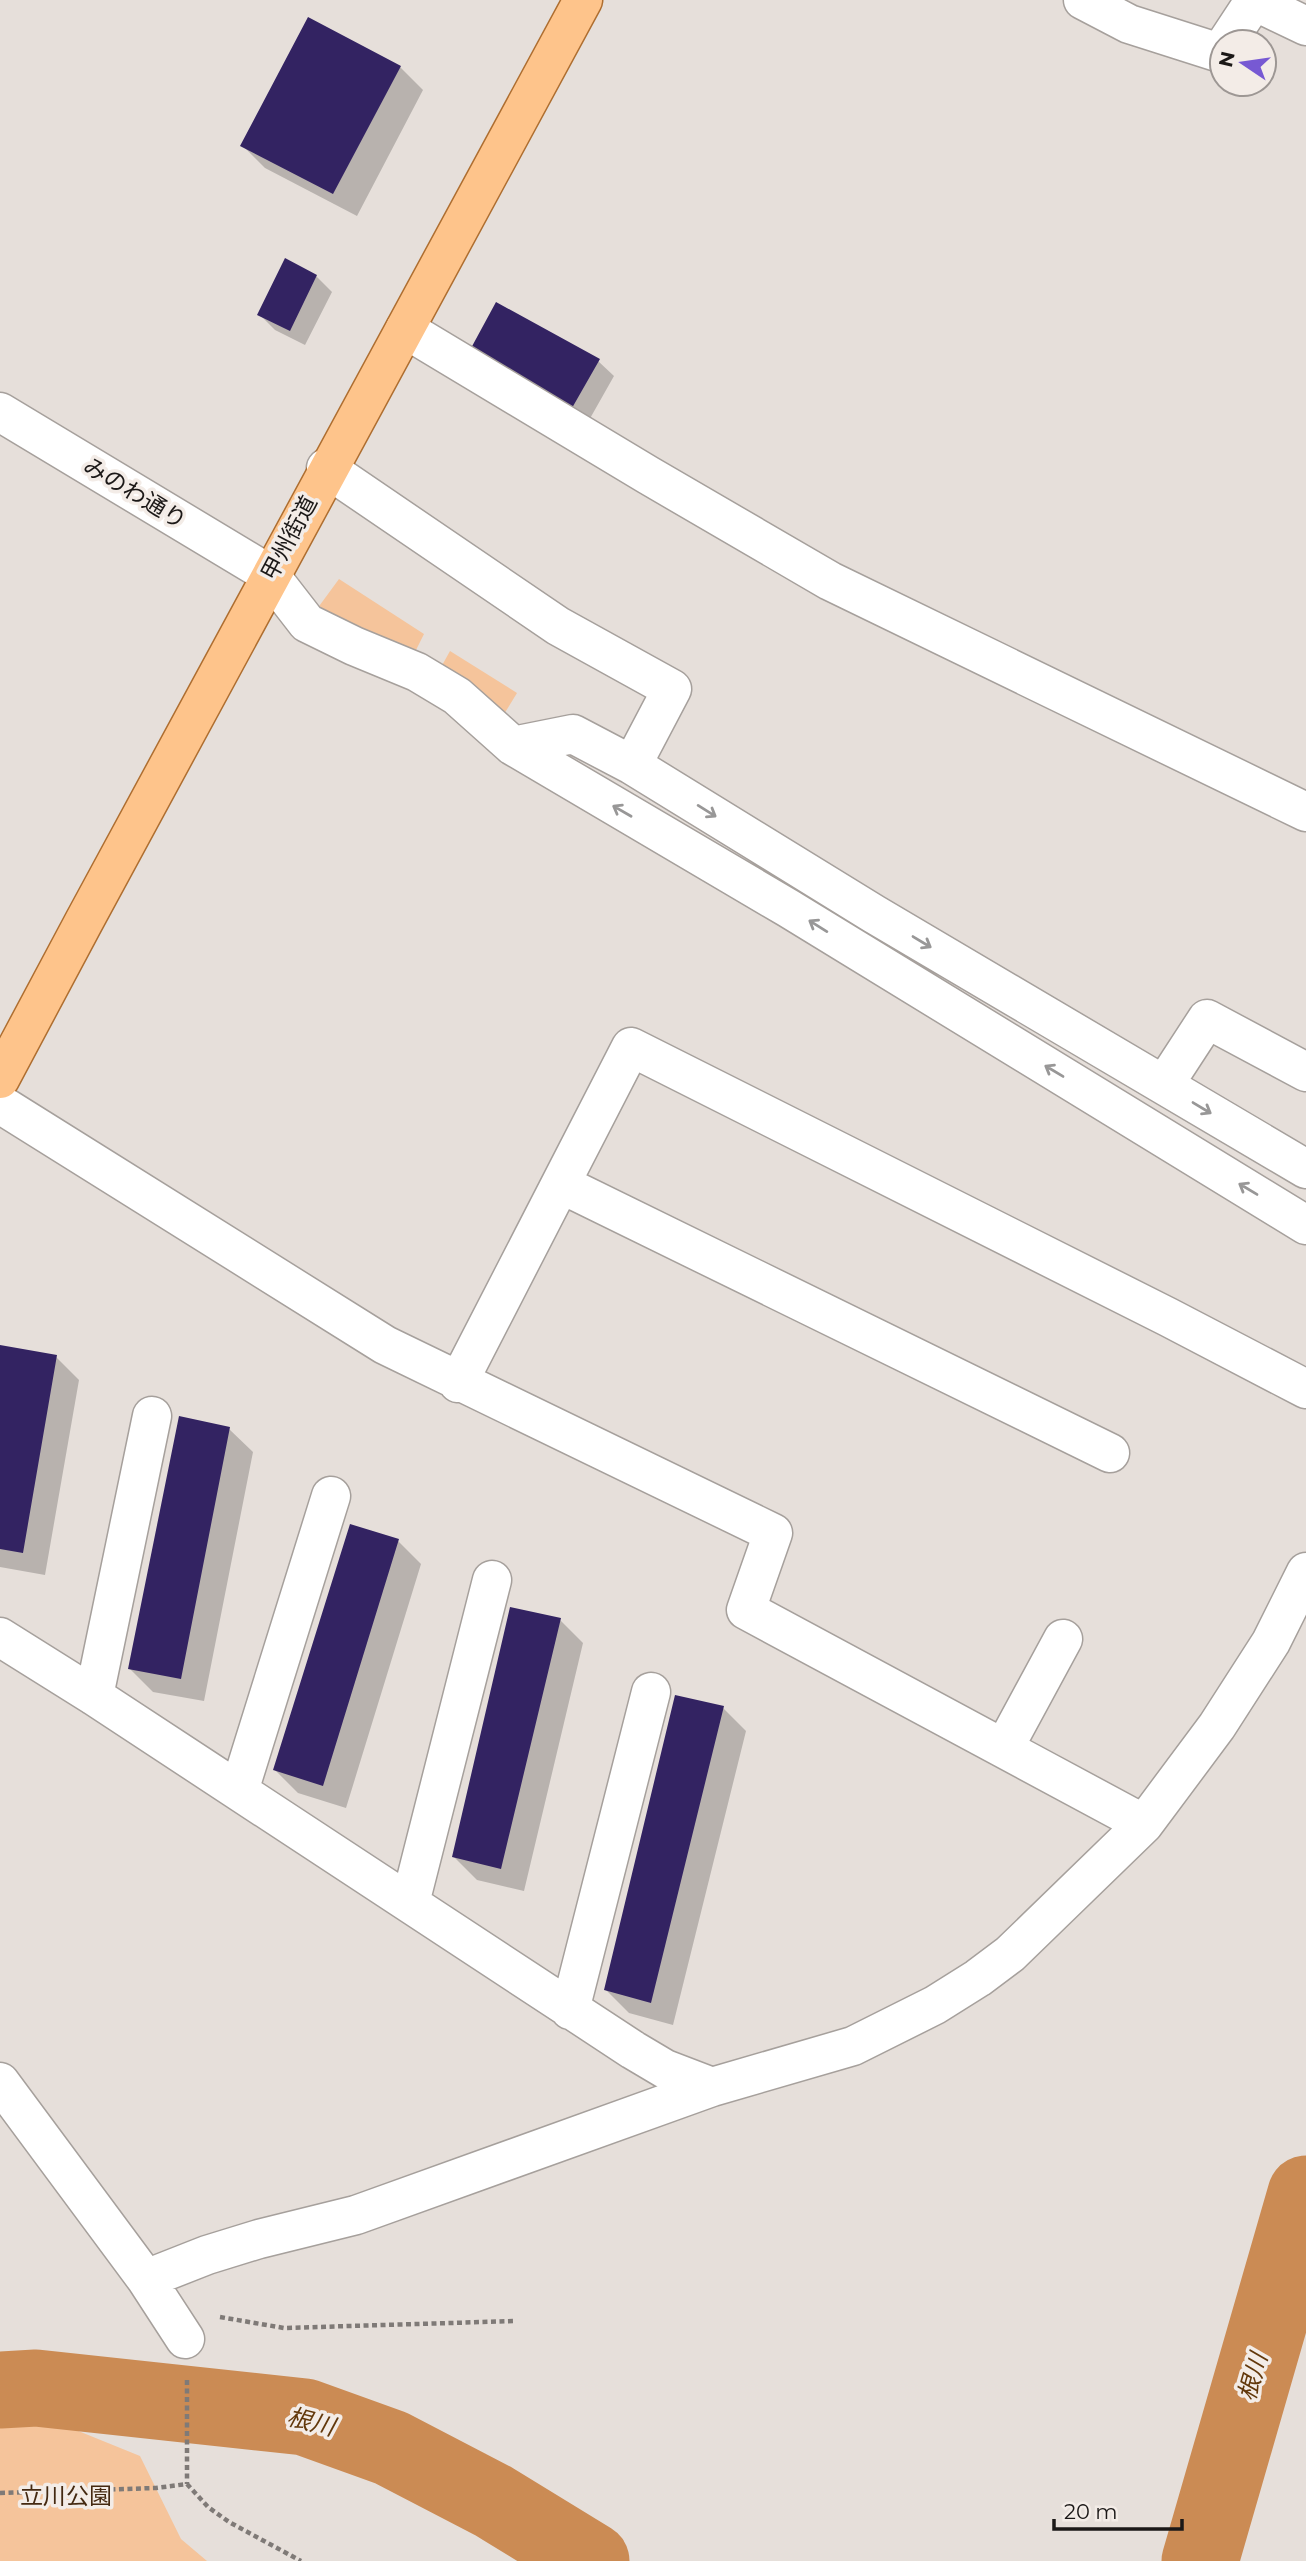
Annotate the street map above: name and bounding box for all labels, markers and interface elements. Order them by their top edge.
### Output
north arrow [1208,28,1278,98]
text: N [1214,49,1240,69]
street label: みのわ通り [79,451,191,535]
street label: 甲州街道 [255,491,323,585]
one-way arrow [697,803,716,818]
one-way arrow [612,804,632,818]
one-way arrow [808,919,828,933]
one-way arrow [911,935,931,949]
one-way arrow [1044,1063,1064,1077]
one-way arrow [1192,1101,1212,1115]
one-way arrow [1238,1182,1258,1196]
water label: 根川 [1232,2347,1274,2404]
water label: 根川 [284,2402,341,2442]
park label: 立川公園 [20,2482,112,2510]
scale bar [1054,2488,1182,2532]
text: 20 m [1064,2499,1118,2524]

